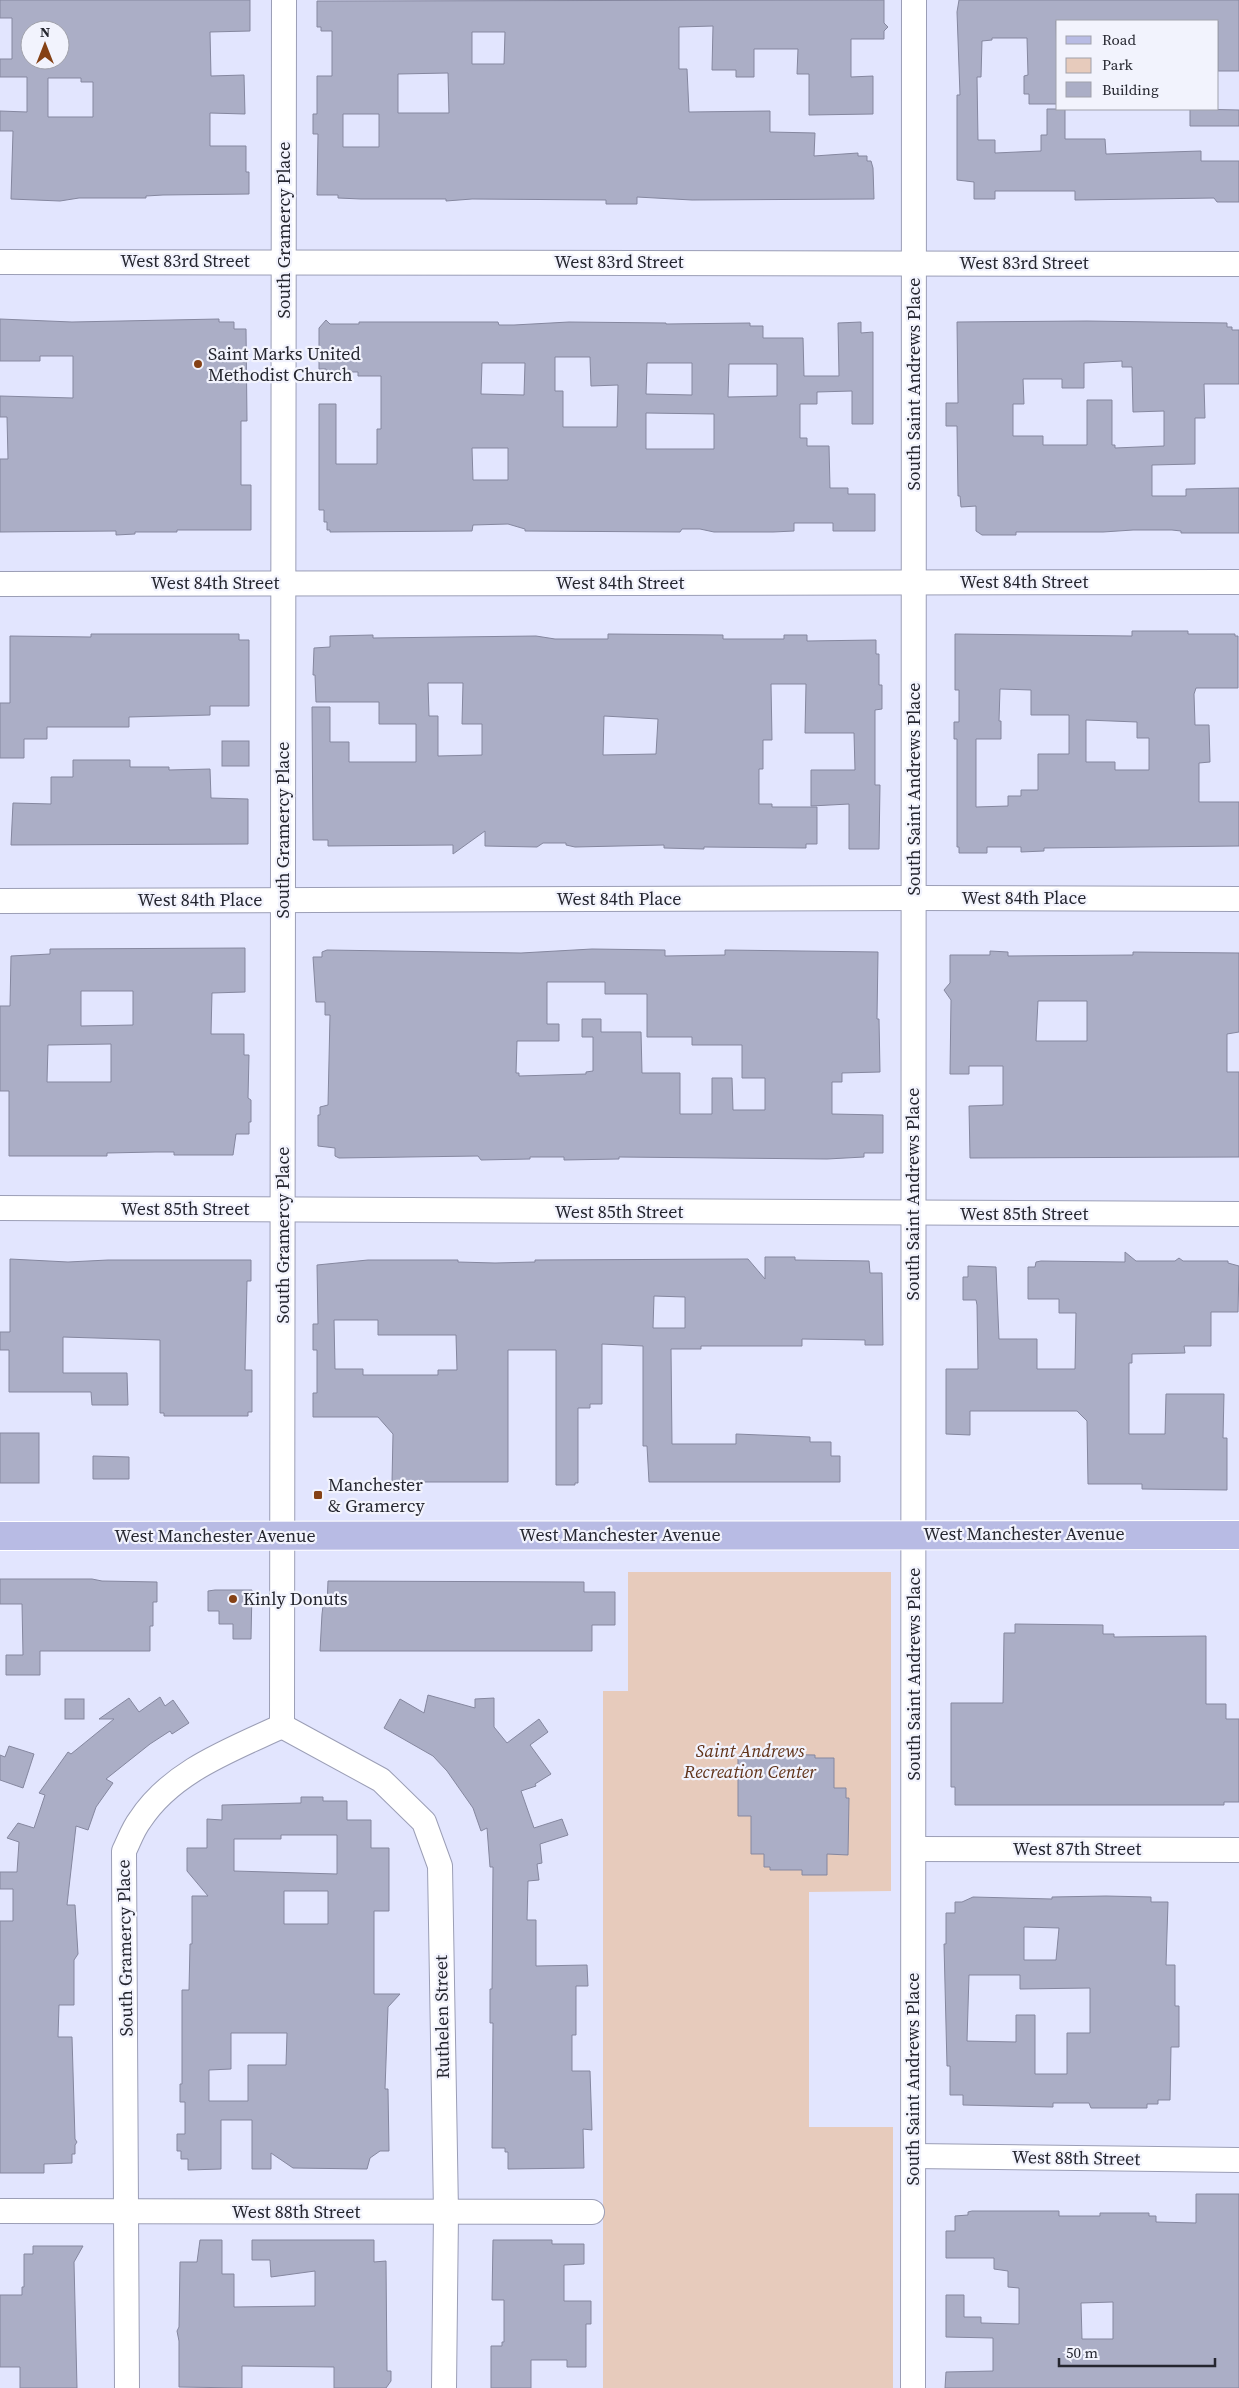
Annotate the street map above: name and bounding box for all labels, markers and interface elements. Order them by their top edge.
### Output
north arrow [20,20,70,70]
legend [1056,20,1219,110]
text: N [40,22,50,42]
text: Road [1102,29,1136,50]
text: Park [1102,54,1134,75]
text: Building [1102,79,1159,100]
street label: South Gramercy Place [271,142,296,318]
street label: West 83rd Street [120,248,250,273]
street label: West 83rd Street [554,249,684,274]
street label: West 83rd Street [959,250,1089,275]
street label: South Saint Andrews Place [901,278,926,490]
place label: Saint Marks United Methodist Church [208,341,361,387]
marker: Saint Marks United Methodist Church [192,358,204,370]
street label: West 84th Street [960,569,1088,594]
street label: West 84th Street [151,570,279,595]
street label: West 84th Street [556,570,684,595]
street label: South Saint Andrews Place [901,683,926,895]
street label: South Gramercy Place [270,742,295,918]
street label: West 84th Place [962,885,1086,910]
street label: West 84th Place [557,886,681,911]
street label: West 84th Place [138,887,262,912]
street label: South Saint Andrews Place [900,1088,925,1300]
street label: South Gramercy Place [270,1147,295,1323]
street label: West 85th Street [121,1196,249,1221]
street label: West 85th Street [555,1199,683,1224]
street label: West 85th Street [960,1201,1088,1226]
place label: Manchester & Gramercy [328,1472,426,1518]
marker: Manchester & Gramercy [312,1489,324,1501]
street label: West Manchester Avenue [923,1521,1125,1546]
street label: West Manchester Avenue [519,1522,721,1547]
street label: West Manchester Avenue [114,1523,316,1548]
street label: South Saint Andrews Place [901,1568,926,1780]
place label: Kinly Donuts [243,1586,348,1611]
marker: Kinly Donuts [227,1593,239,1605]
park label: Saint Andrews Recreation Center [683,1738,817,1784]
street label: West 87th Street [1013,1836,1141,1861]
street label: South Gramercy Place [110,1859,139,2037]
street label: Ruthelen Street [428,1955,455,2079]
street label: South Saint Andrews Place [900,1973,925,2185]
street label: West 88th Street [1012,2144,1141,2171]
street label: West 88th Street [232,2199,360,2224]
scale bar [1059,2336,1215,2368]
text: 50 m [1066,2342,1098,2363]

